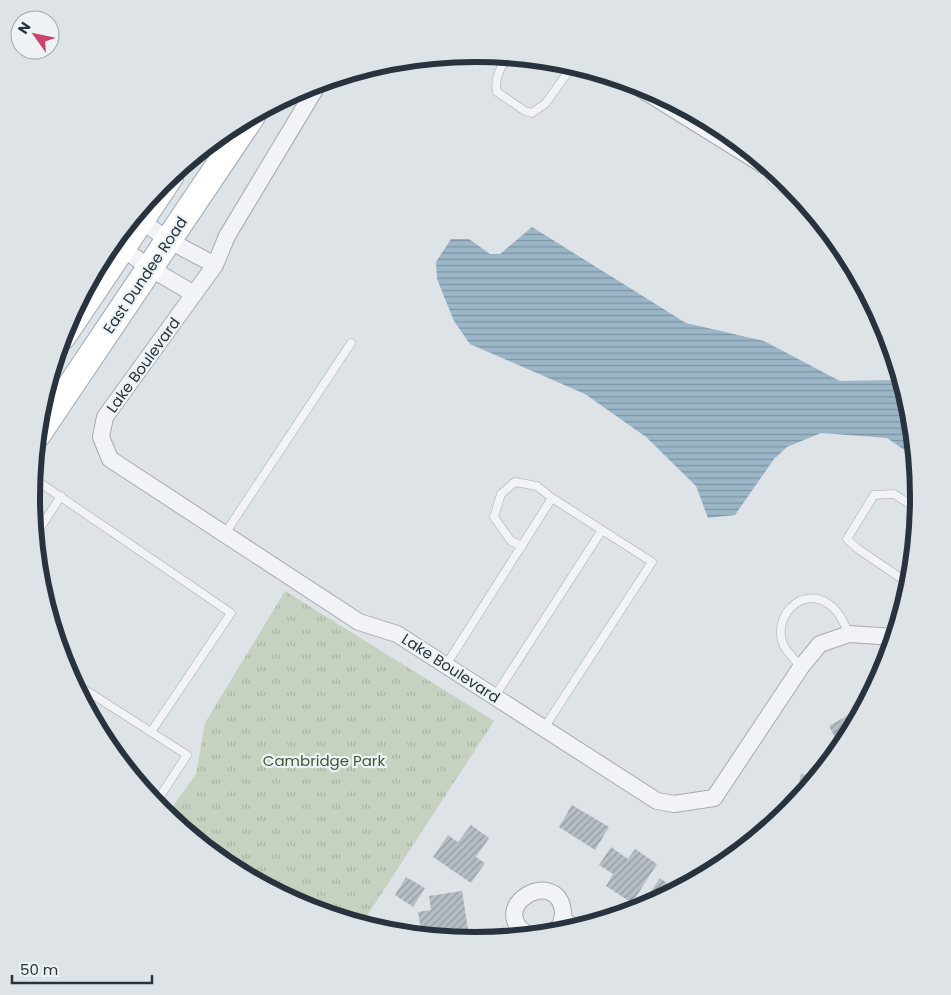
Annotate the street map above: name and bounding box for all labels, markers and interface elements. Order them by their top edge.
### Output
north arrow [10,10,60,60]
text: N [13,18,35,38]
street label: East Dundee Road [98,212,192,338]
street label: Lake Boulevard [101,313,185,417]
street label: Lake Boulevard [398,628,504,708]
park label: Cambridge Park [263,750,385,771]
scale bar [12,952,152,984]
text: 50 m [20,959,58,980]

